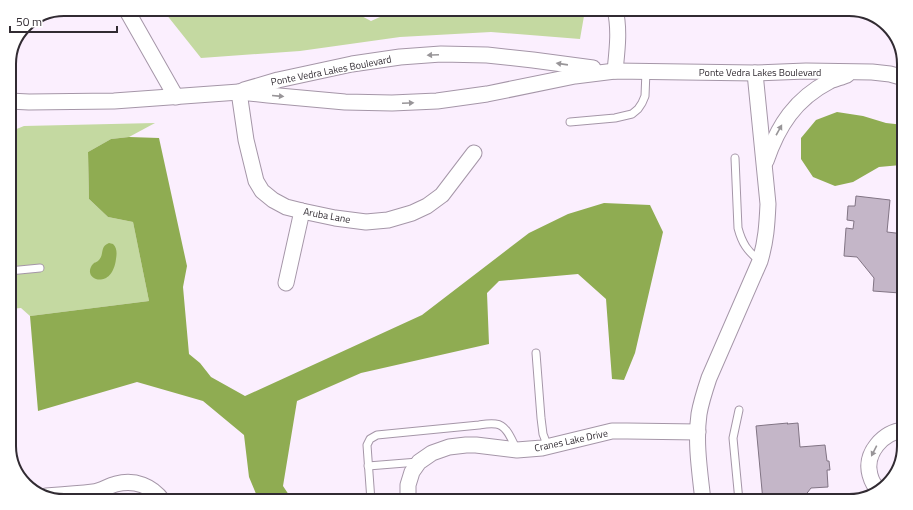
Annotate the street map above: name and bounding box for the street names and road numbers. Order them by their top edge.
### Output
street label: Ponte Vedra Lakes Boulevard [270,51,393,90]
street label: Ponte Vedra Lakes Boulevard [699,65,821,80]
street label: Aruba Lane [302,204,352,227]
street label: Cranes Lake Drive [533,425,609,456]

